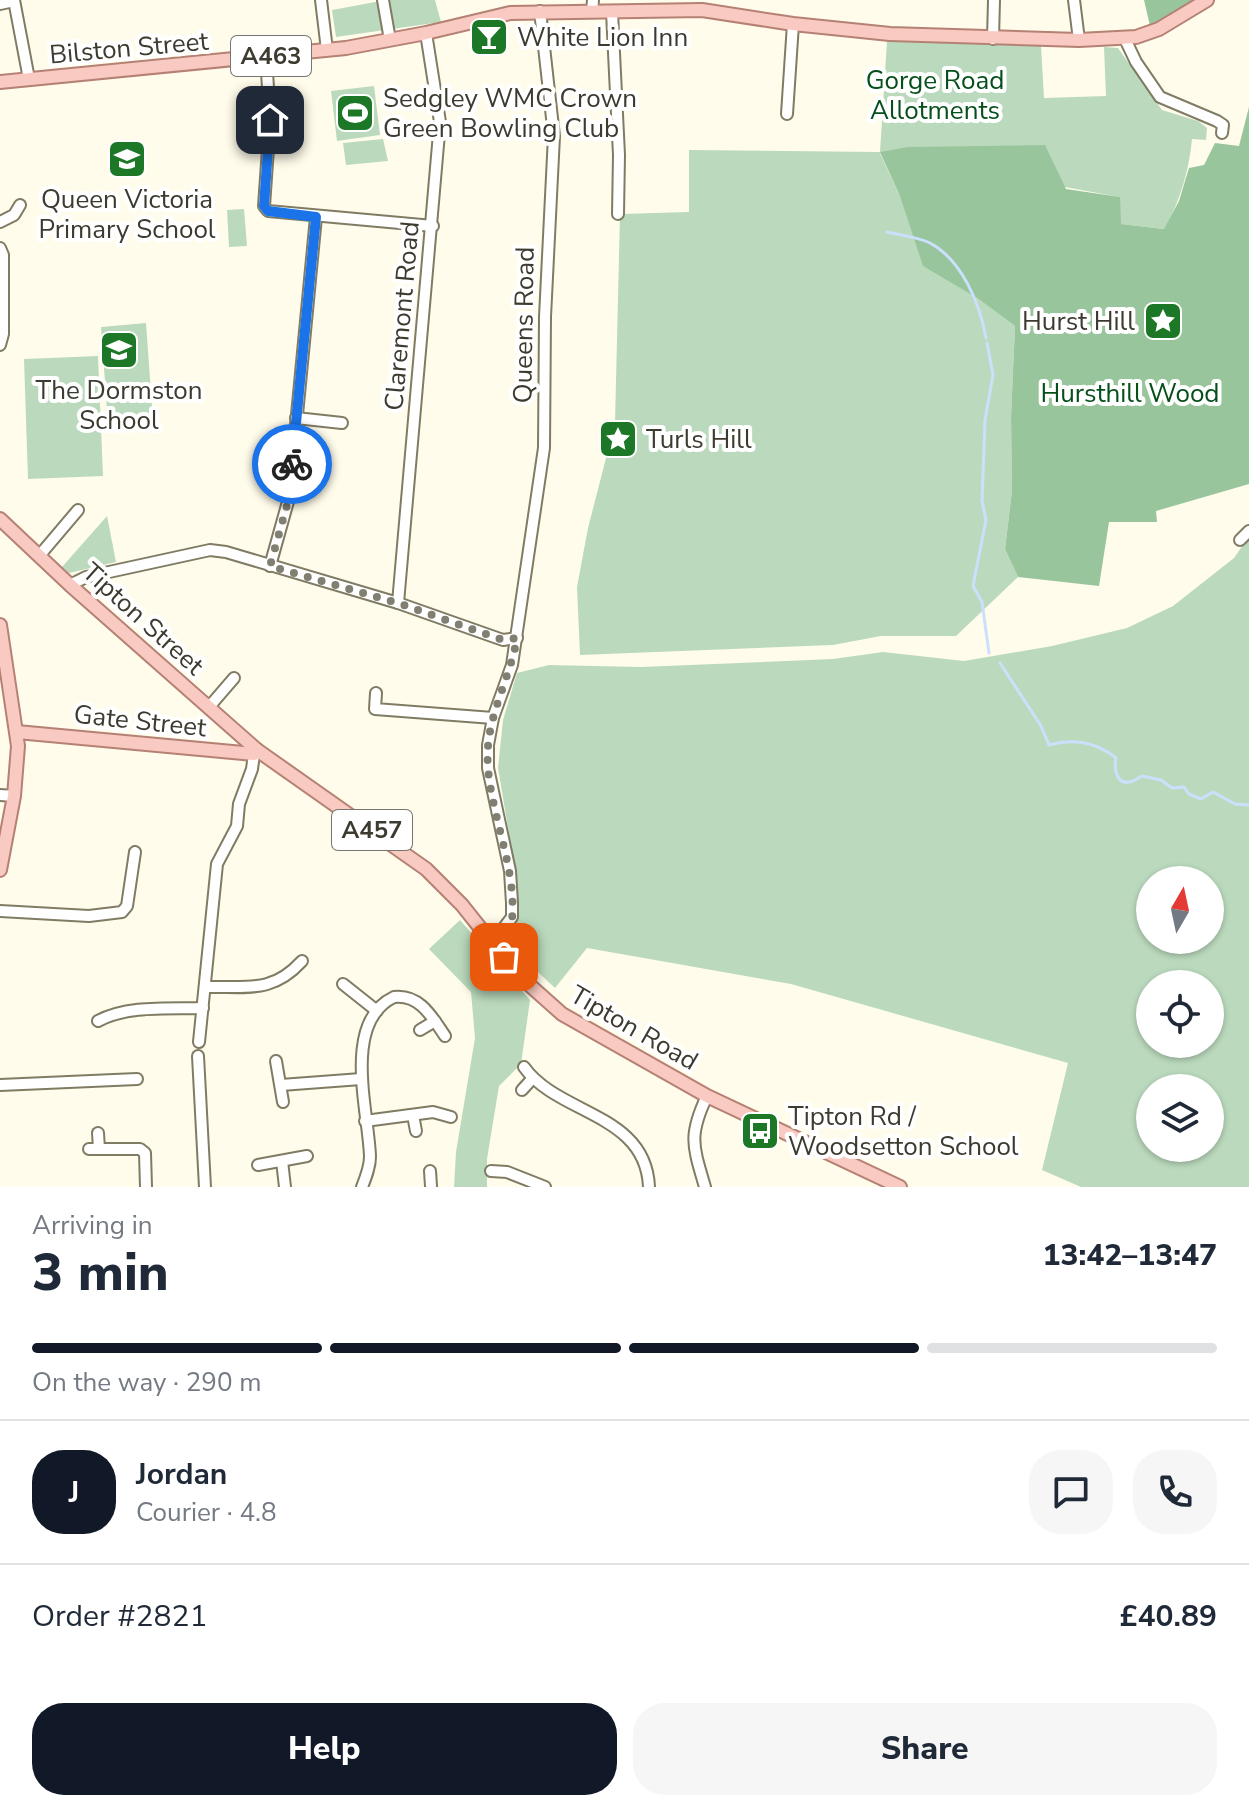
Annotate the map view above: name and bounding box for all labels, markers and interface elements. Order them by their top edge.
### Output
bar icon: White Lion Inn [468,16,510,58]
place label: White Lion Inn [517,20,688,55]
street label: Bilston Street [48,24,211,72]
road number: A463 [231,36,311,76]
park label: Gorge Road Allotments [866,63,1004,128]
place label: Sedgley WMC Crown Green Bowling Club [383,81,637,146]
pin [236,86,304,154]
sports icon: Sedgley WMC Crown Green Bowling Club [334,92,376,134]
icon: home [248,98,292,142]
school or university icon: Queen Victoria Primary School [106,138,148,180]
place label: Queen Victoria Primary School [38,182,216,247]
street label: Claremont Road [376,220,428,412]
street label: Queens Road [505,246,543,404]
place icon: Hurst Hill [1142,300,1184,342]
place label: Hurst Hill [1022,304,1135,339]
school or university icon: The Dormston School [98,329,140,371]
place label: The Dormston School [36,373,202,438]
park label: Hursthill Wood [1040,376,1220,411]
place icon: Turls Hill [597,418,639,460]
place label: Turls Hill [646,422,752,457]
courier [252,424,332,504]
icon: bike [270,442,314,486]
street label: Tipton Street [75,555,212,684]
street label: Gate Street [72,697,209,745]
road number: A457 [332,810,412,850]
north arrow [1136,866,1224,954]
map controls [1136,866,1224,1162]
pin [470,923,538,991]
icon: bag [482,935,526,979]
button: locate [1136,970,1224,1058]
street label: Tipton Road [564,977,704,1079]
button: layers [1136,1074,1224,1162]
place label: Tipton Rd / Woodsetton School [788,1099,1019,1164]
bus stop icon: Tipton Rd / Woodsetton School [739,1110,781,1152]
text: Arriving in [32,1208,153,1243]
text: 13:42–13:47 [1042,1235,1217,1276]
text: 3 min [32,1237,169,1308]
text: On the way · 290 m [32,1365,261,1400]
button: chat [1029,1450,1113,1534]
button: phone [1133,1450,1217,1534]
text: Jordan [136,1454,227,1495]
text: J [69,1472,79,1513]
text: Courier · 4.8 [136,1495,277,1530]
text: Order #2821 [32,1596,207,1637]
text: £40.89 [1120,1596,1217,1637]
button: Help [32,1703,617,1795]
button: Share [633,1703,1217,1795]

